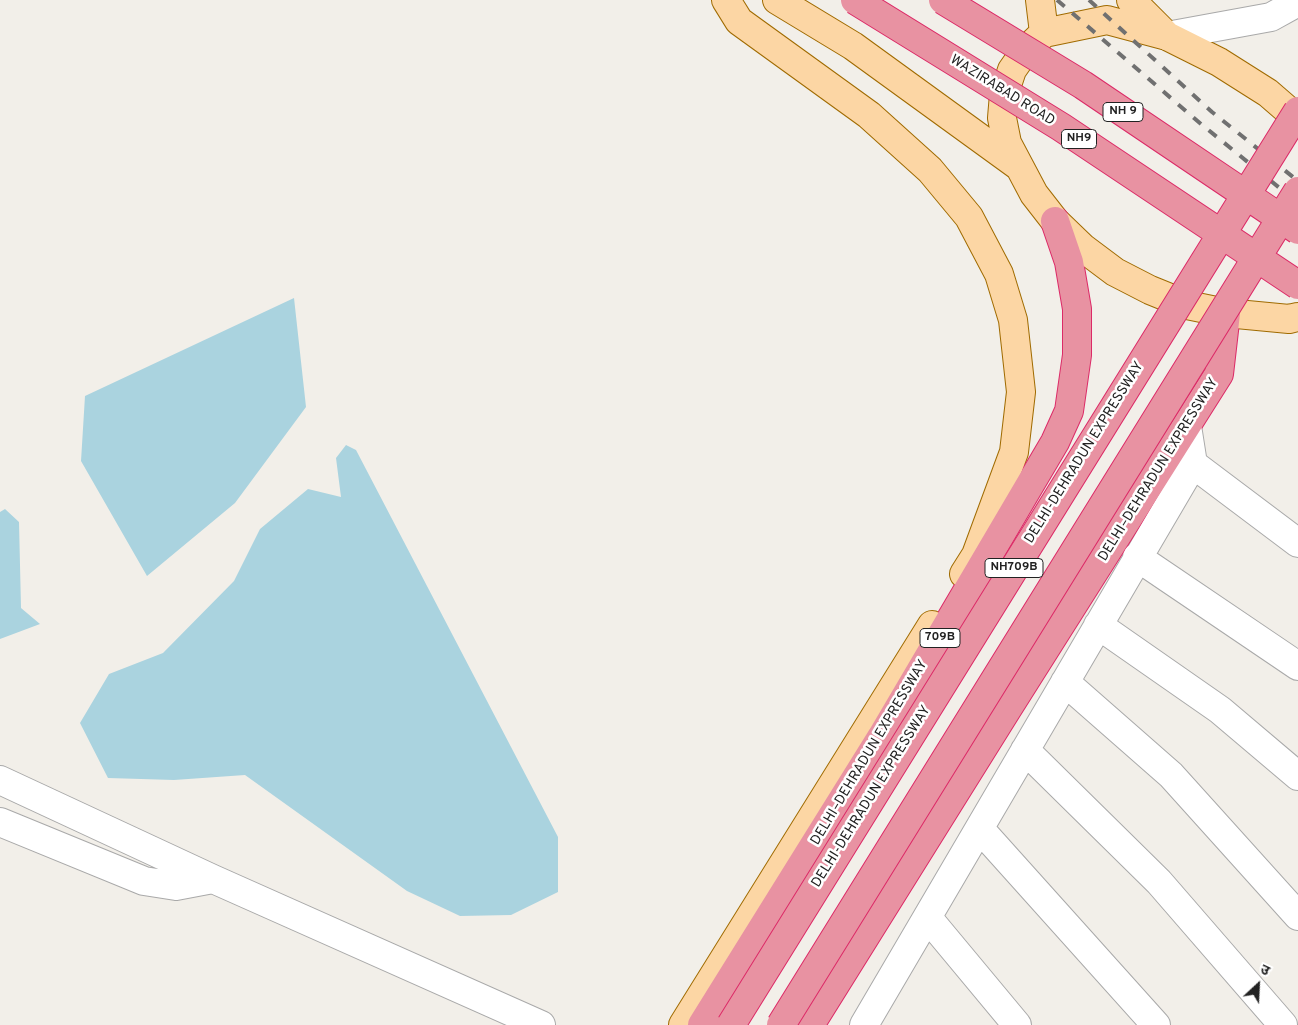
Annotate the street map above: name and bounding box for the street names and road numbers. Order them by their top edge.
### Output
street label: WAZIRABAD ROAD [947,52,1057,130]
road number: NH 9 [1103,102,1143,121]
road number: NH9 [1062,130,1096,148]
street label: DELHI-DEHRADUN EXPRESSWAY [1022,359,1148,547]
street label: DELHI–DEHRADUN EXPRESSWAY [1095,375,1223,565]
road number: NH709B [985,558,1043,578]
road number: 709B [920,628,960,648]
street label: DELHI–DEHRADUN EXPRESSWAY [808,657,932,849]
street label: DELHI-DEHRADUN EXPRESSWAY [809,703,935,891]

